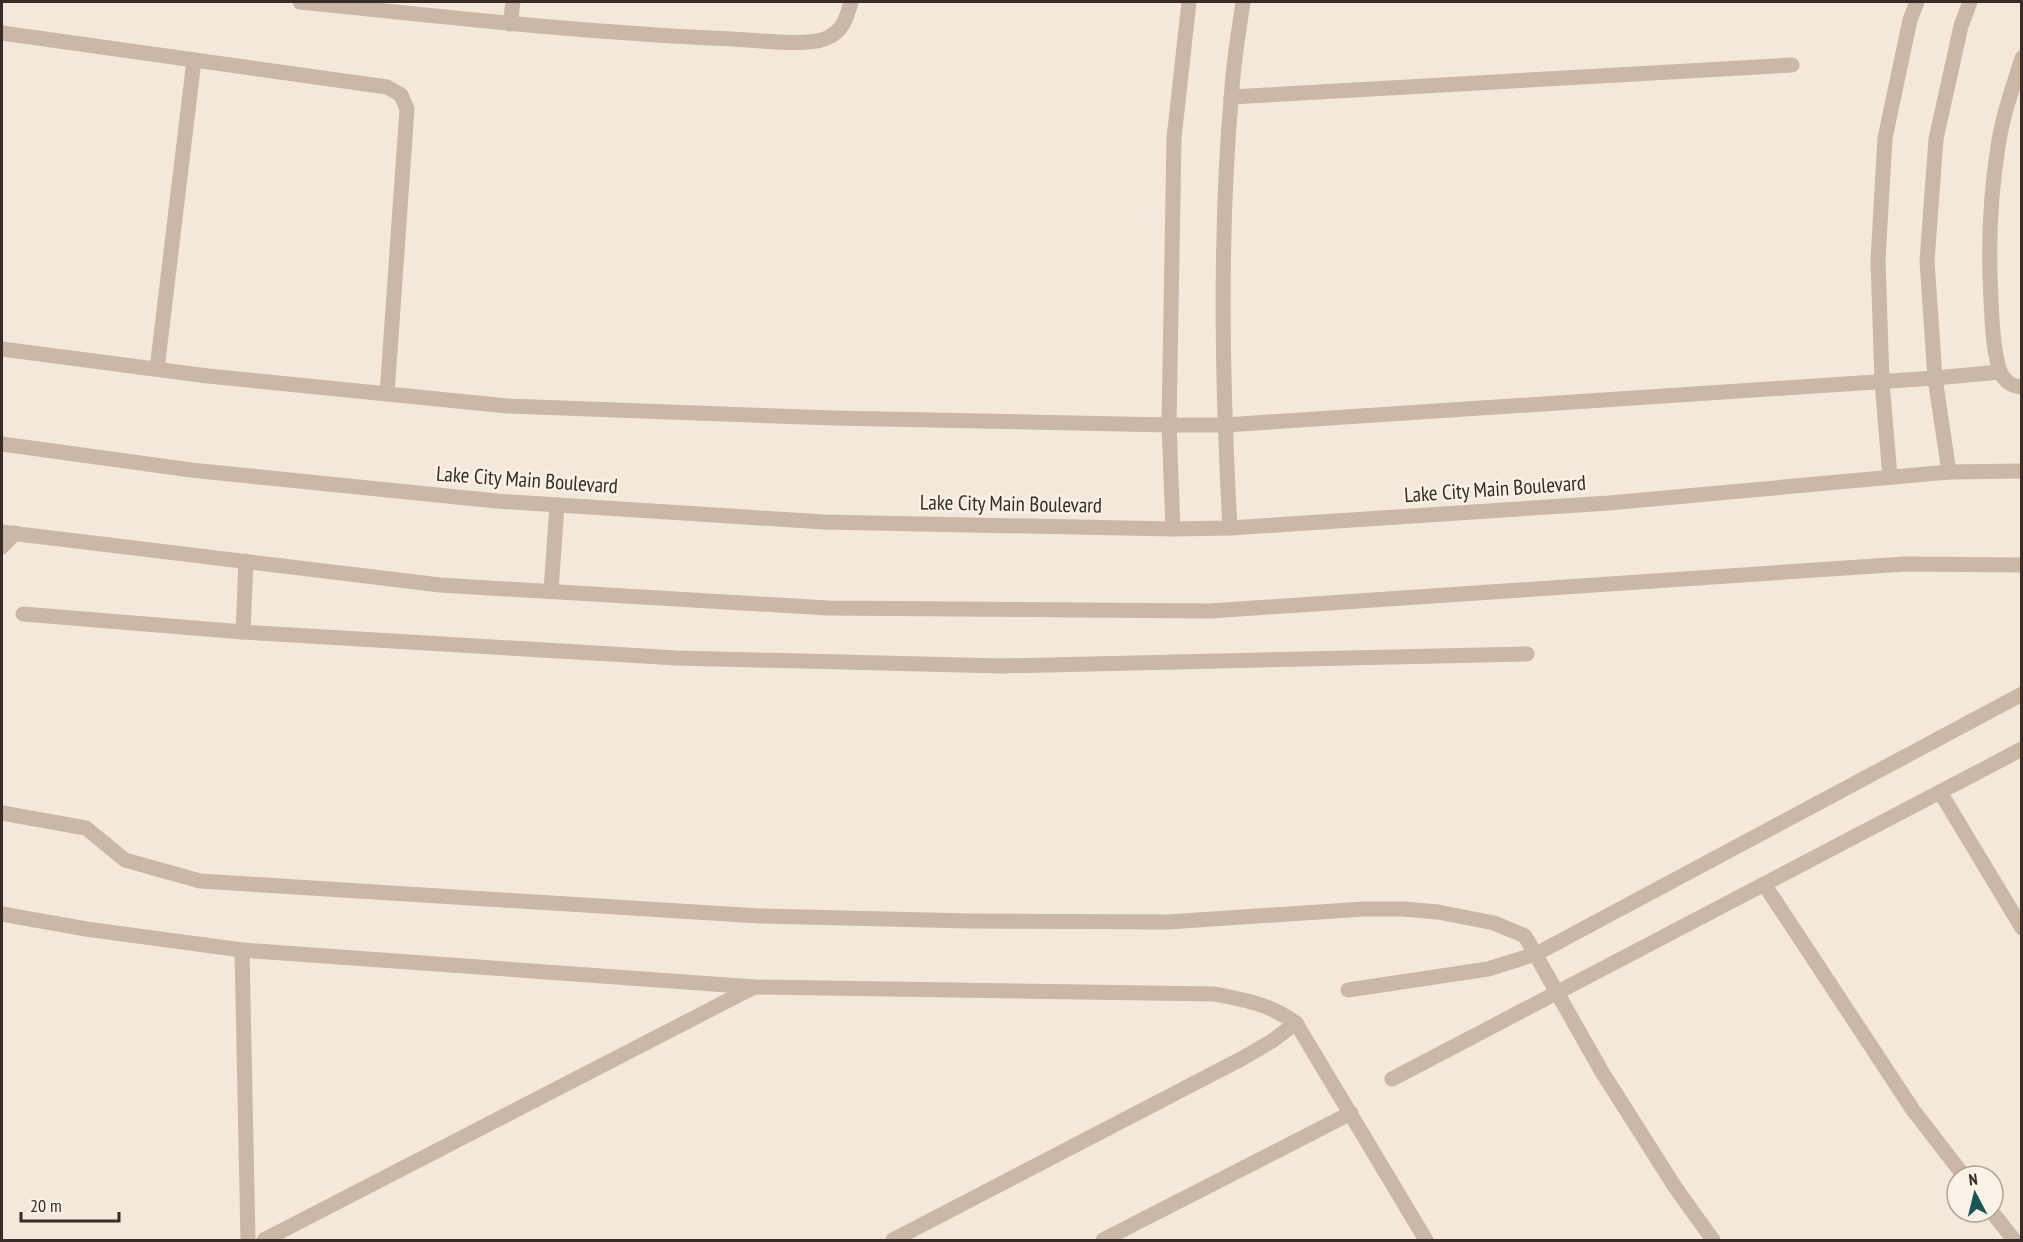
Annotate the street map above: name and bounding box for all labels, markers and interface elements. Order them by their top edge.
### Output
street label: Lake City Main Boulevard [435,460,619,499]
street label: Lake City Main Boulevard [1403,469,1587,508]
street label: Lake City Main Boulevard [920,488,1102,519]
north arrow [1945,1164,2005,1224]
text: N [1968,1169,1979,1190]
scale bar [21,1185,118,1223]
text: 20 m [30,1194,62,1217]

